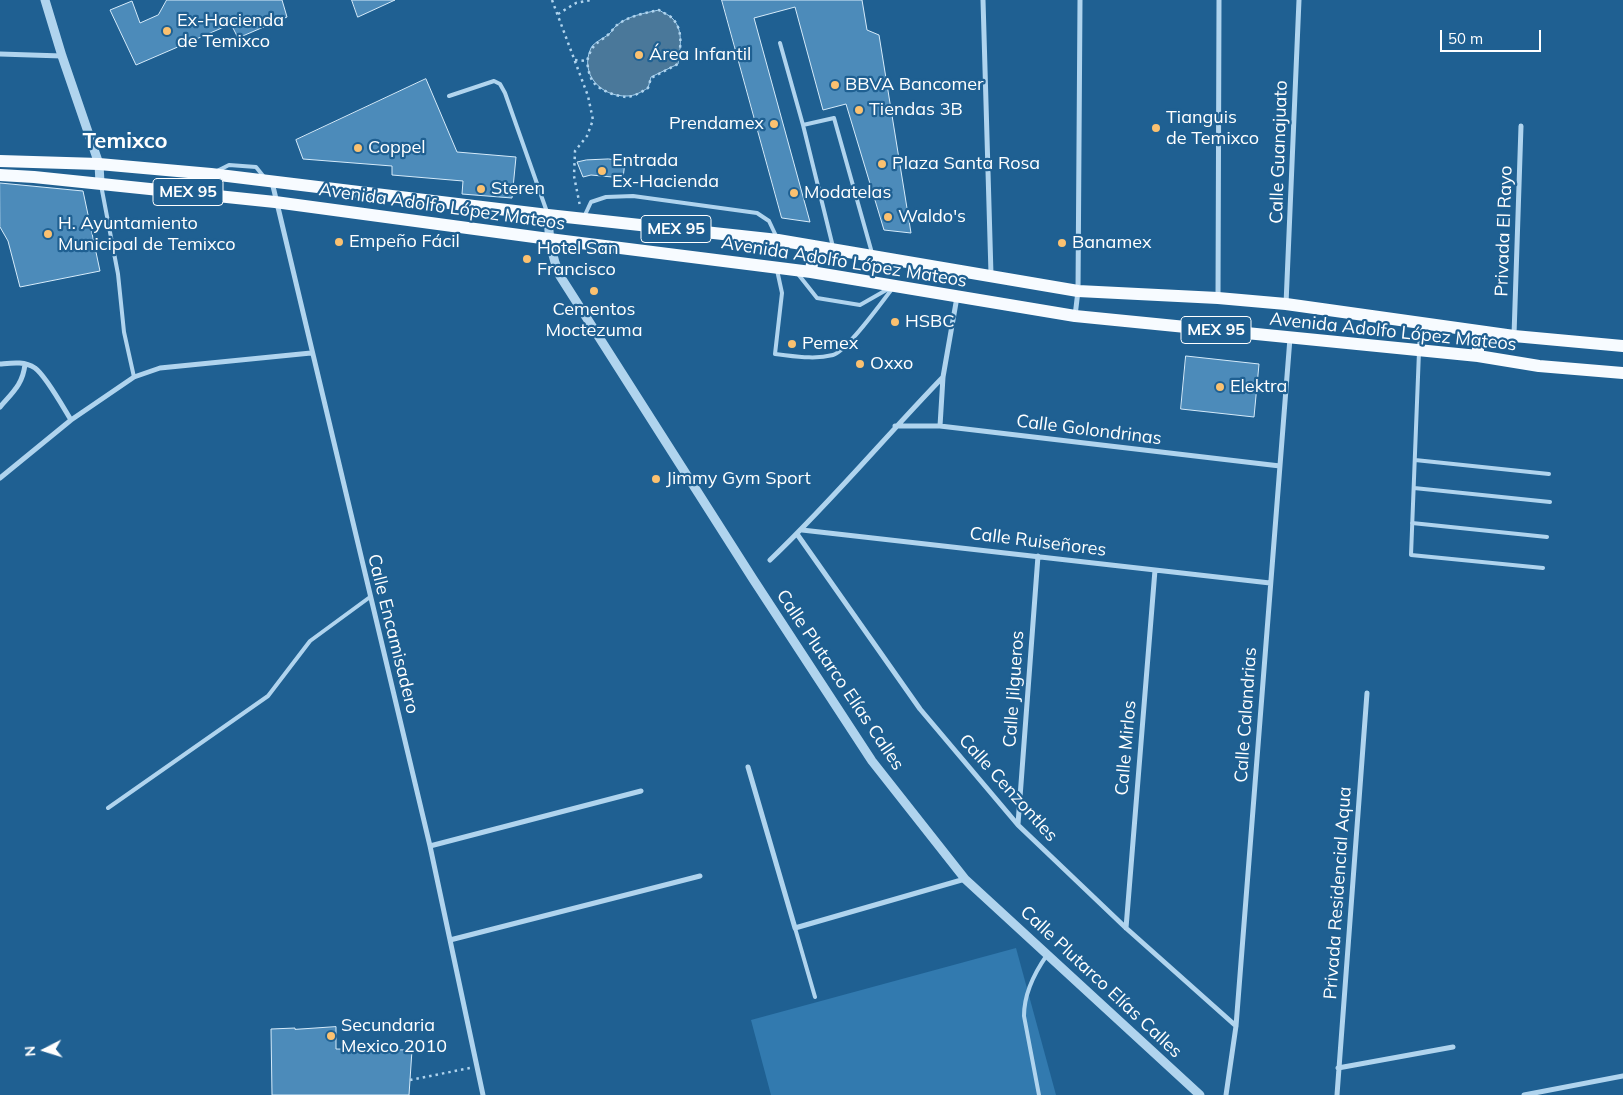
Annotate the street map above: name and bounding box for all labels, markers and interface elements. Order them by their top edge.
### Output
place label: Ex-Hacienda de Temixco [177,10,284,52]
scale bar [1443,20,1544,52]
marker: Ex-Hacienda de Temixco [161,25,173,37]
text: 50 m [1448,29,1483,48]
place label: Área Infantil [649,44,751,66]
marker: Área Infantil [633,49,645,61]
place label: BBVA Bancomer [845,74,984,96]
marker: BBVA Bancomer [829,79,841,91]
street label: Calle Guanajuato [1266,80,1292,224]
place label: Tiendas 3B [869,99,963,121]
marker: Tiendas 3B [853,104,865,116]
place label: Tianguis de Temixco [1166,107,1259,150]
place label: Prendamex [669,113,764,135]
marker: Prendamex [768,118,780,130]
marker: Tianguis de Temixco [1150,122,1162,134]
district label: Temixco [82,128,168,154]
place label: Coppel [368,137,426,159]
marker: Coppel [352,142,364,154]
place label: Entrada Ex-Hacienda [612,150,719,192]
place label: Plaza Santa Rosa [892,153,1040,175]
marker: Plaza Santa Rosa [876,158,888,170]
marker: Entrada Ex-Hacienda [596,165,608,177]
street label: Privada El Rayo [1491,165,1517,297]
road number: MEX 95 [153,178,223,206]
place label: Steren [491,178,545,200]
street label: Avenida Adolfo López Mateos [317,179,567,235]
place label: Modatelas [804,182,891,204]
marker: Steren [475,183,487,195]
marker: Modatelas [788,187,800,199]
place label: Waldo's [898,206,966,228]
marker: Waldo's [882,211,894,223]
place label: H. Ayuntamiento Municipal de Temixco [58,213,236,255]
road number: MEX 95 [641,215,711,242]
marker: H. Ayuntamiento Municipal de Temixco [42,228,54,240]
place label: Empeño Fácil [349,231,460,253]
street label: Avenida Adolfo López Mateos [720,232,968,292]
place label: Banamex [1072,232,1152,254]
marker: Empeño Fácil [333,236,345,248]
marker: Banamex [1056,237,1068,249]
place label: Hotel San Francisco [537,238,619,280]
marker: Hotel San Francisco [521,253,533,265]
marker: Cementos Moctezuma [588,285,600,297]
place label: Cementos Moctezuma [546,299,642,342]
street label: Avenida Adolfo López Mateos [1268,308,1518,356]
place label: HSBC [905,311,955,333]
marker: HSBC [889,316,901,328]
road number: MEX 95 [1181,316,1251,344]
place label: Pemex [802,333,858,355]
marker: Pemex [786,338,798,350]
place label: Oxxo [870,353,913,375]
marker: Oxxo [854,358,866,370]
place label: Elektra [1230,376,1287,398]
marker: Elektra [1214,381,1226,393]
street label: Calle Golondrinas [1015,410,1163,450]
place label: Jimmy Gym Sport [666,468,811,490]
marker: Jimmy Gym Sport [650,473,662,485]
street label: Calle Ruiseñores [968,523,1108,561]
street label: Calle Encamisadero [363,552,423,716]
street label: Calle Plutarco Elías Calles [771,586,909,774]
street label: Calle Jilgueros [999,630,1029,748]
street label: Calle Calandrias [1230,647,1262,783]
street label: Calle Mirlos [1111,699,1141,797]
street label: Calle Cenzontles [954,730,1062,846]
street label: Privada Residencial Aqua [1320,786,1356,1000]
street label: Calle Plutarco Elías Calles [1016,901,1186,1063]
place label: Secundaria Mexico 2010 [341,1015,447,1058]
north arrow [20,1025,70,1075]
marker: Secundaria Mexico 2010 [325,1030,337,1042]
text: N [21,1045,39,1057]

